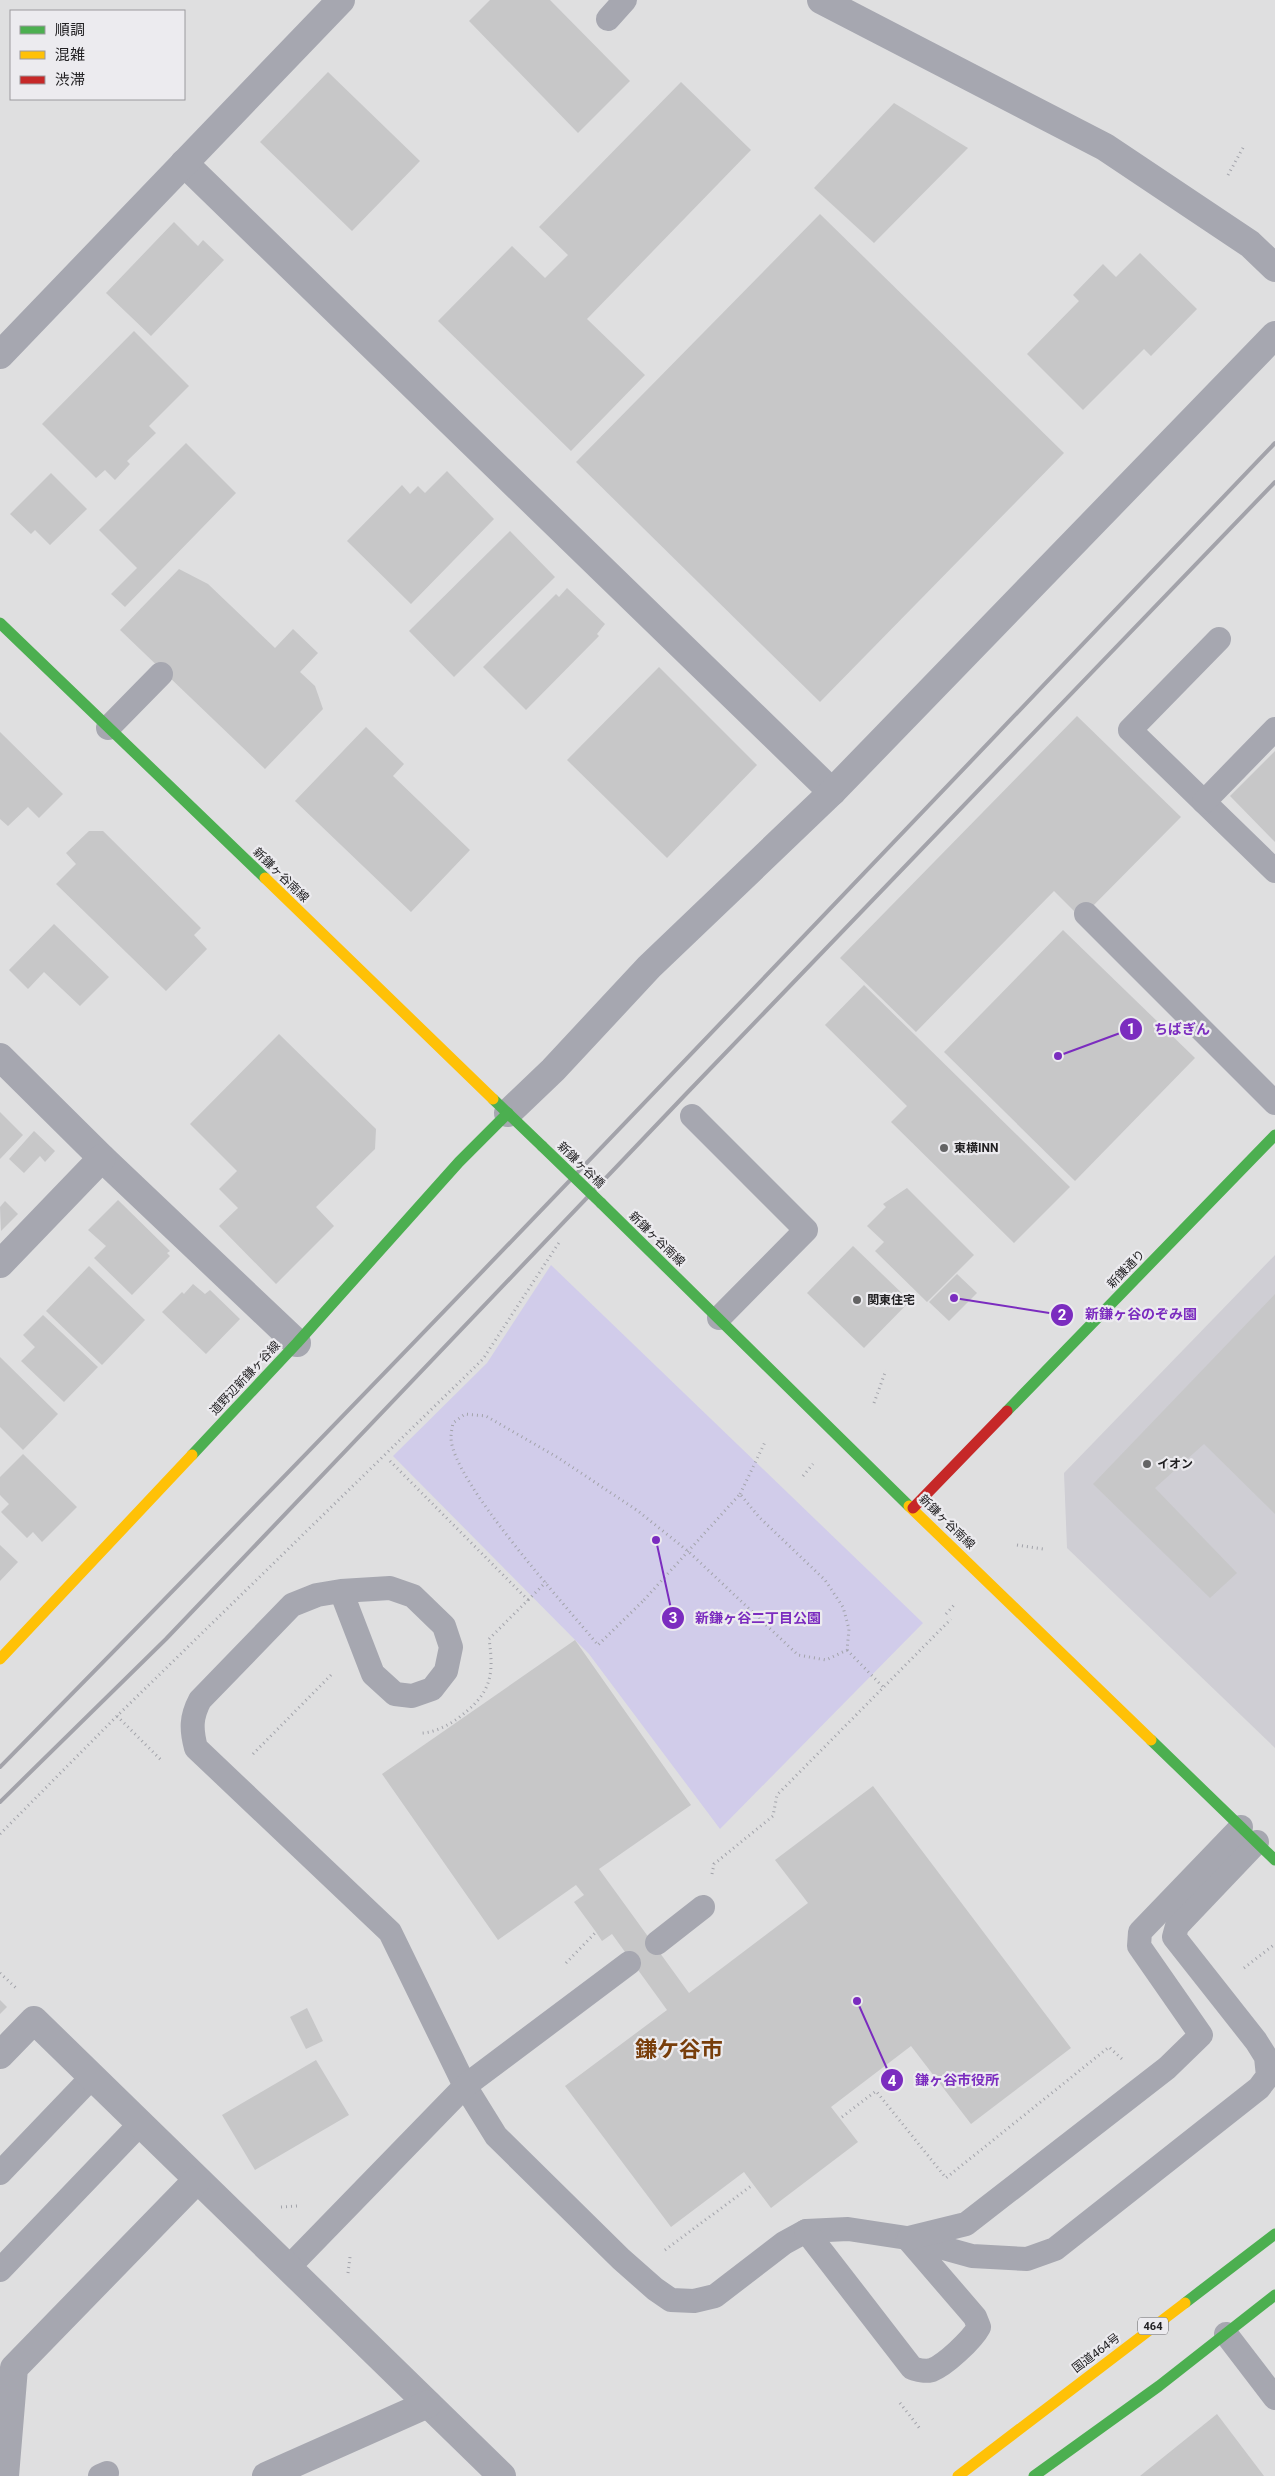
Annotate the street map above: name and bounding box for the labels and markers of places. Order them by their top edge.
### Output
callout: ちばぎん [1119,1014,1220,1043]
place label: 東横INN [954,1141,998,1155]
marker: 東横INN [938,1142,950,1154]
place label: 関東住宅 [867,1293,915,1307]
marker: 関東住宅 [851,1294,863,1306]
callout: 新鎌ヶ谷のぞみ園 [1050,1300,1207,1329]
place label: イオン [1157,1457,1193,1471]
marker: イオン [1141,1458,1153,1470]
callout: 新鎌ヶ谷二丁目公園 [660,1603,831,1632]
callout: 鎌ヶ谷市役所 [880,2066,1009,2095]

